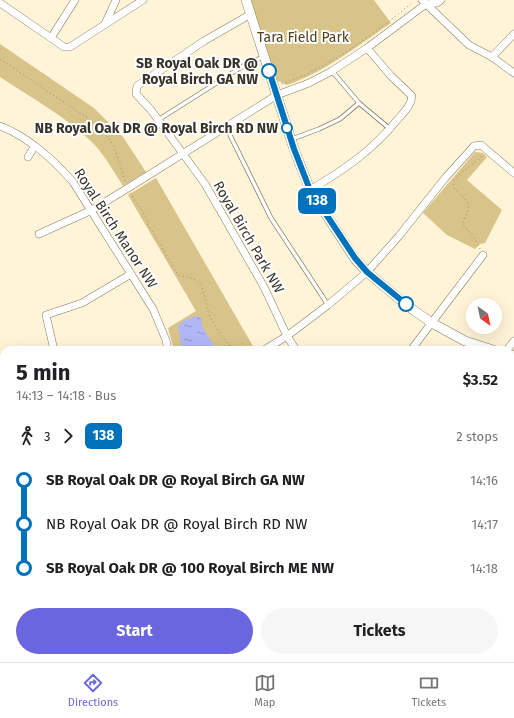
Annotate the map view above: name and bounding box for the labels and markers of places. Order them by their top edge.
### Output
place label: SB Royal Oak DR @ Royal Birch GA NW [136,55,258,88]
marker: SB Royal Oak DR @ Royal Birch GA NW [261,63,277,79]
place label: NB Royal Oak DR @ Royal Birch RD NW [35,120,278,137]
marker: NB Royal Oak DR @ Royal Birch RD NW [281,122,293,134]
unlabelled marker [398,296,414,312]

